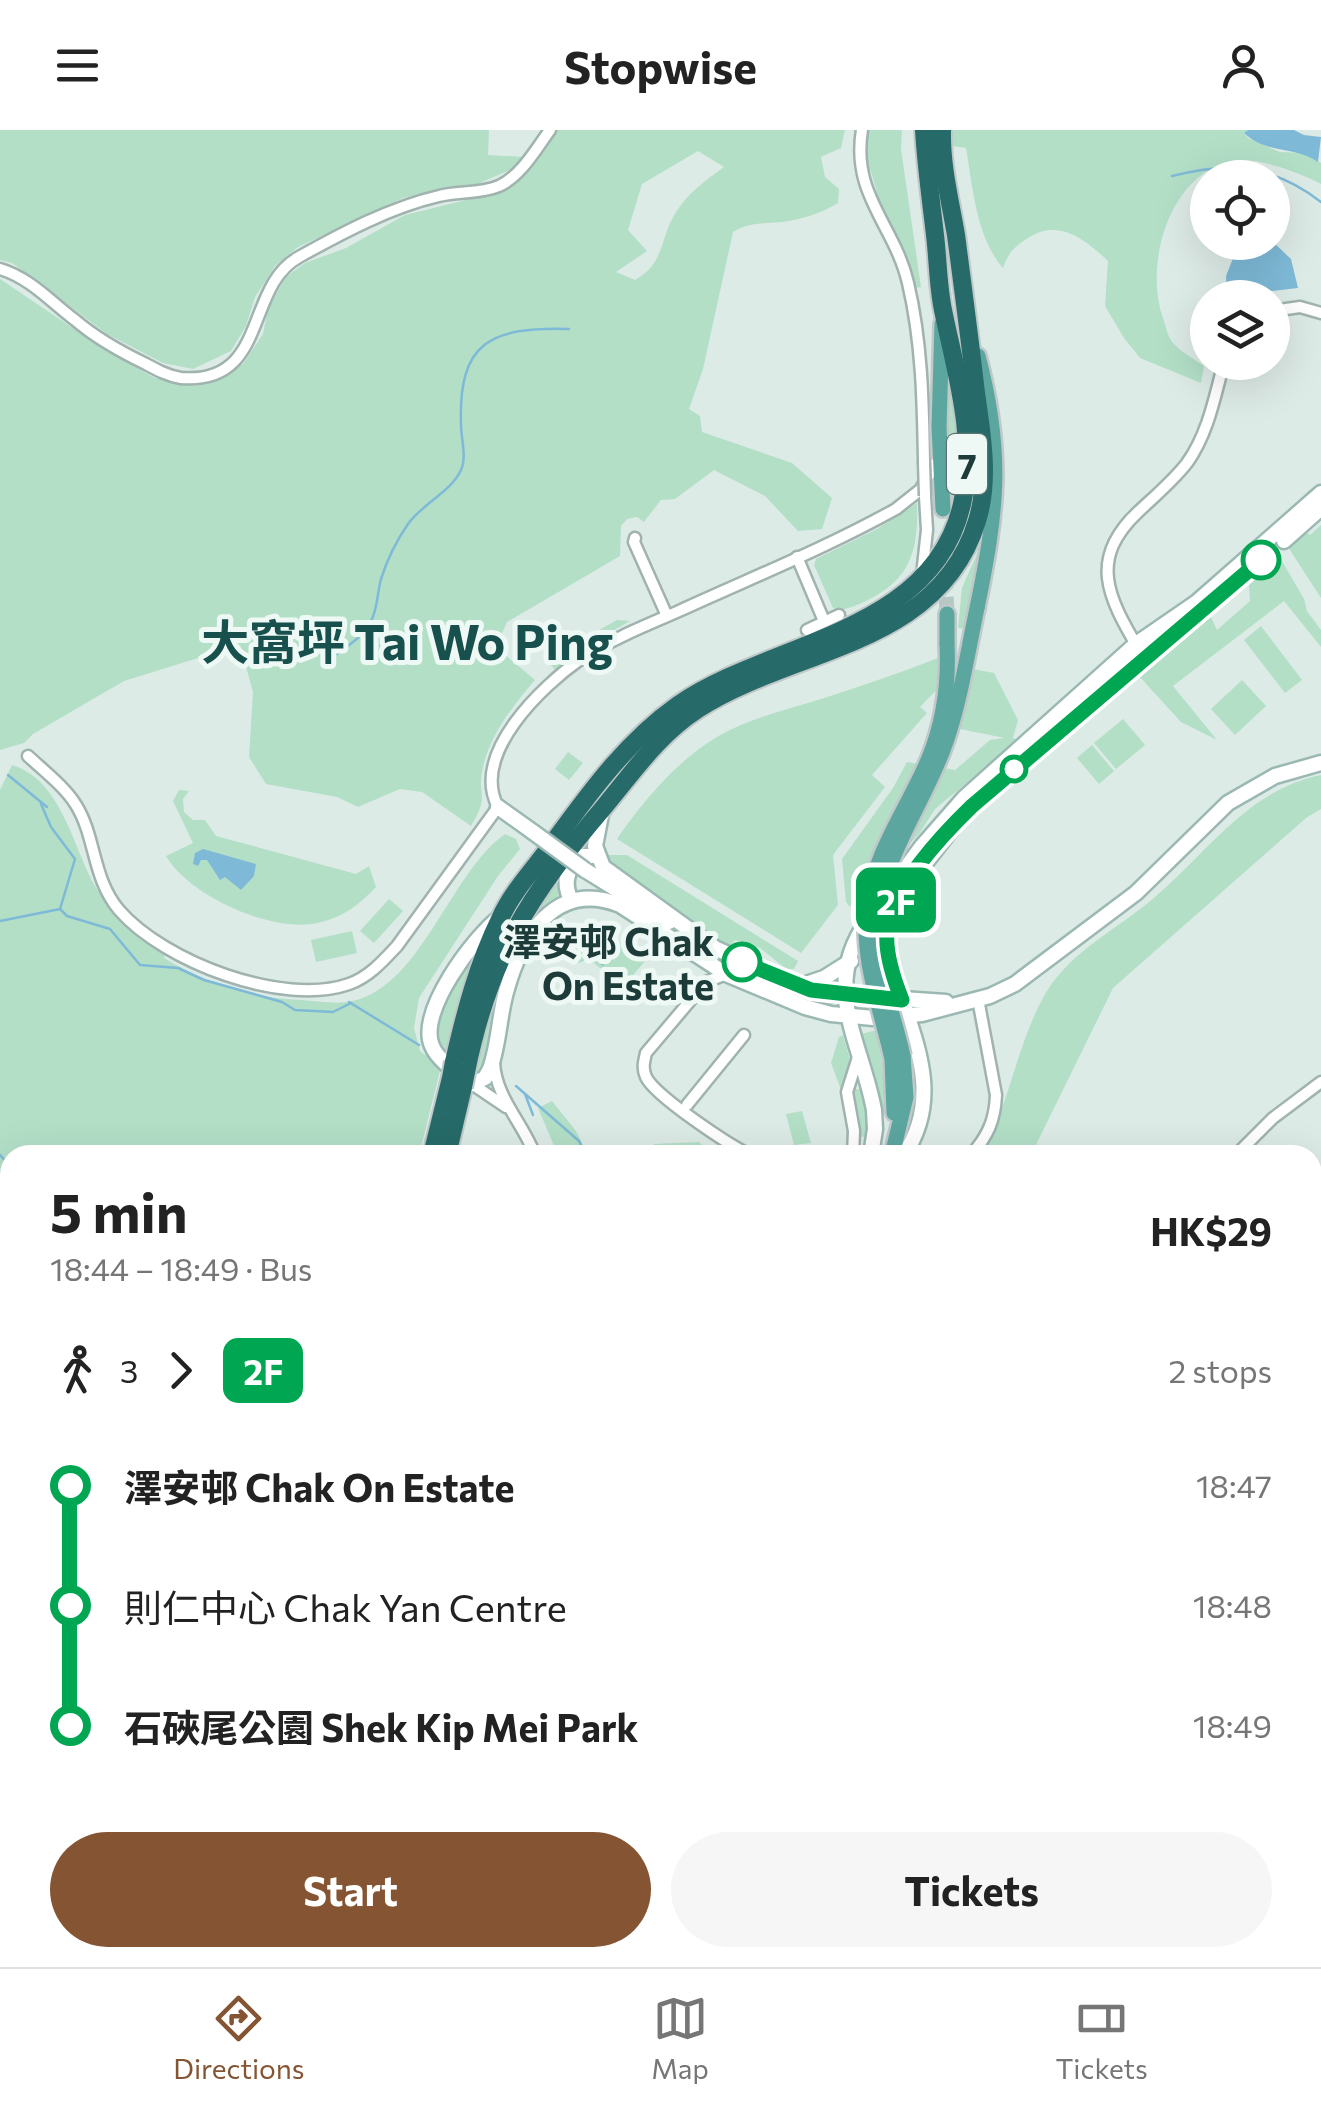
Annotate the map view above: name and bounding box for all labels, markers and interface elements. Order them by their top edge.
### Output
icon: menu [50,38,105,93]
text: Stopwise [564,38,757,93]
icon: person [1216,38,1271,93]
map controls [1190,160,1290,380]
button: locate [1190,160,1290,260]
button: layers [1190,280,1290,380]
road number: 7 [947,434,987,494]
unlabelled marker [1242,541,1280,579]
district label: 大窩坪 Tai Wo Ping [201,611,613,670]
unlabelled marker [1001,756,1027,782]
line badge: 2F [851,868,941,932]
text: 2F [876,879,916,922]
place label: 澤安邨 Chak On Estate [503,917,714,1008]
marker: 澤安邨 Chak On Estate [723,943,761,981]
text: 5 min [50,1177,188,1244]
text: HK$29 [1150,1207,1272,1254]
text: 18:44 – 18:49 · Bus [50,1248,312,1288]
icon: walk [50,1343,105,1398]
icon: forward [153,1343,208,1398]
text: 2F [243,1349,283,1392]
text: 3 [120,1350,138,1390]
text: 2 stops [1168,1350,1272,1390]
text: 澤安邨 Chak On Estate [124,1463,514,1510]
text: 18:47 [1196,1465,1272,1505]
text: 則仁中心 Chak Yan Centre [124,1583,567,1630]
text: 18:48 [1193,1585,1272,1625]
text: 石硤尾公園 Shek Kip Mei Park [124,1703,638,1750]
text: 18:49 [1193,1705,1272,1745]
button: Start [50,1832,651,1947]
button: Tickets [671,1832,1272,1947]
tab: Directions [173,1991,305,2085]
tab: Map [651,1991,709,2085]
tab: Tickets [1055,1991,1148,2085]

